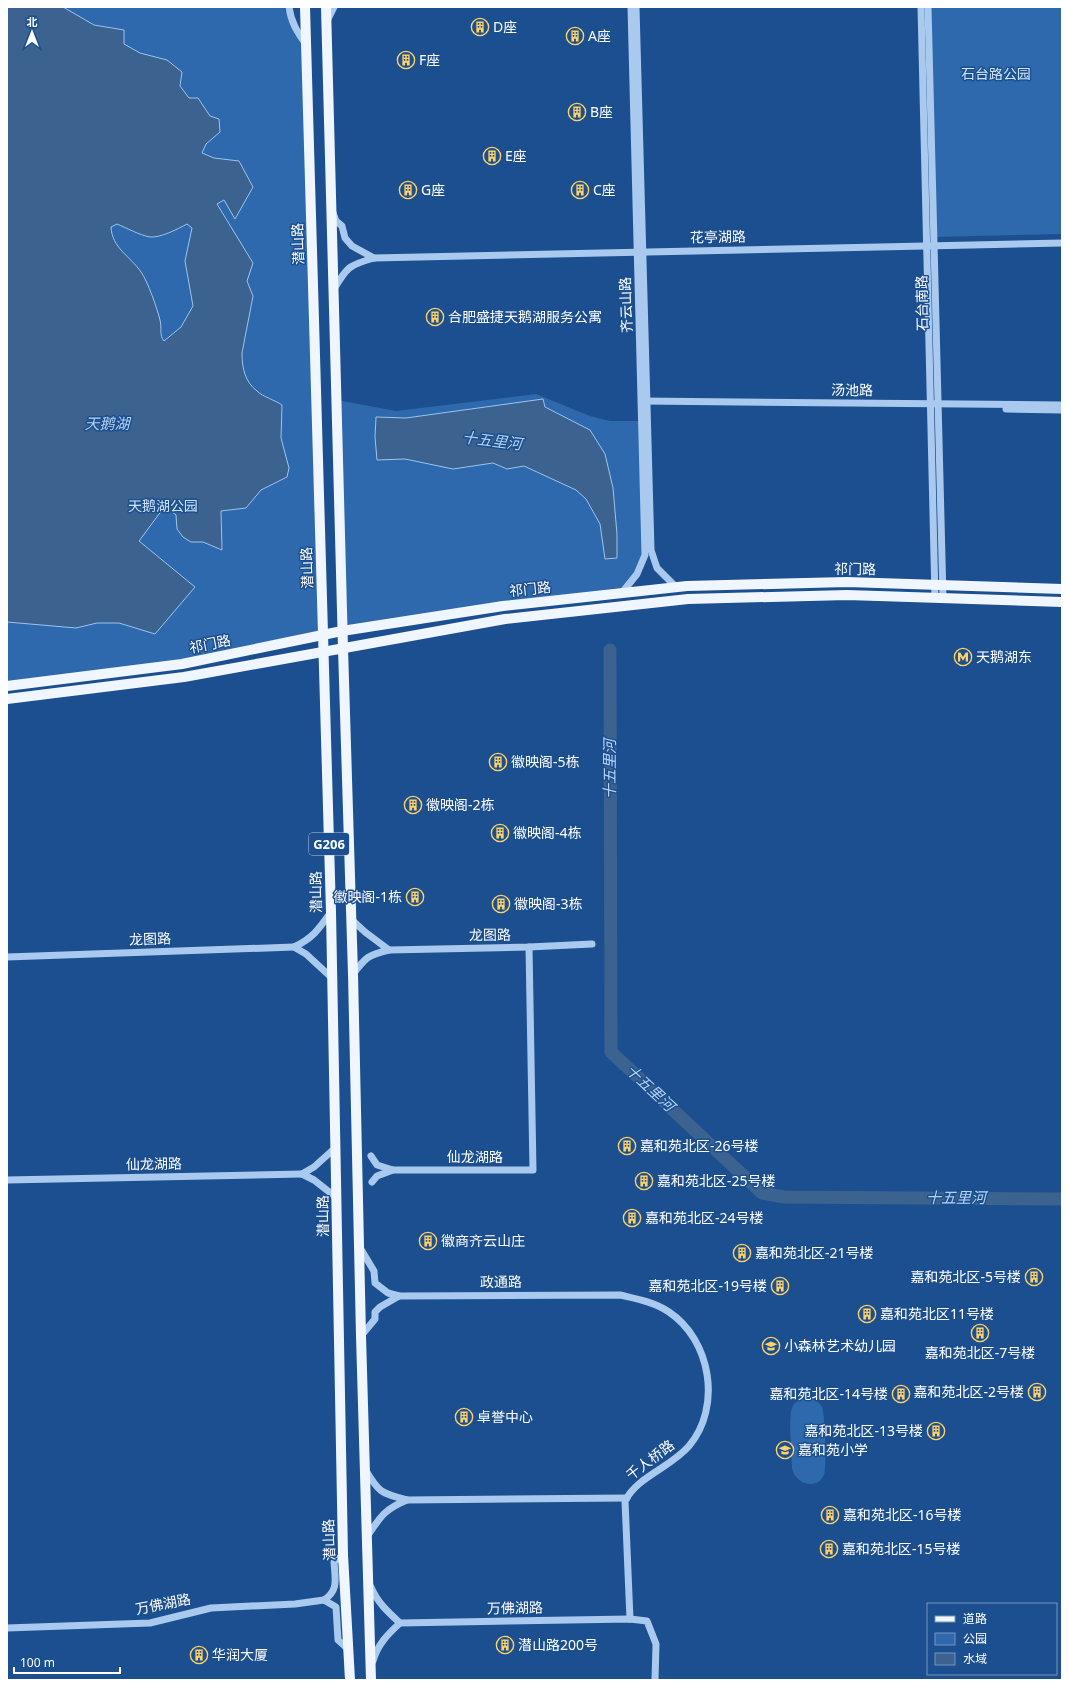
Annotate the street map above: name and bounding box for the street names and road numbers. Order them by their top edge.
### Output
street label: 潜山路 [287,223,308,265]
street label: 花亭湖路 [690,227,746,246]
street label: 石台南路 [912,275,931,331]
street label: 齐云山路 [615,277,636,333]
street label: 汤池路 [831,380,873,399]
street label: 潜山路 [296,547,317,589]
street label: 祁门路 [834,559,876,578]
street label: 祁门路 [508,577,552,600]
street label: 祁门路 [187,630,232,657]
road number: G206 [309,833,349,855]
street label: 潜山路 [306,871,325,913]
street label: 龙图路 [469,925,511,944]
street label: 龙图路 [129,928,171,949]
street label: 仙龙湖路 [447,1147,503,1166]
street label: 仙龙湖路 [126,1154,182,1173]
street label: 潜山路 [313,1195,332,1237]
street label: 政通路 [480,1272,522,1291]
street label: 千人桥路 [622,1435,678,1484]
street label: 潜山路 [318,1519,339,1561]
street label: 万佛湖路 [134,1589,192,1618]
street label: 万佛湖路 [487,1598,543,1617]

